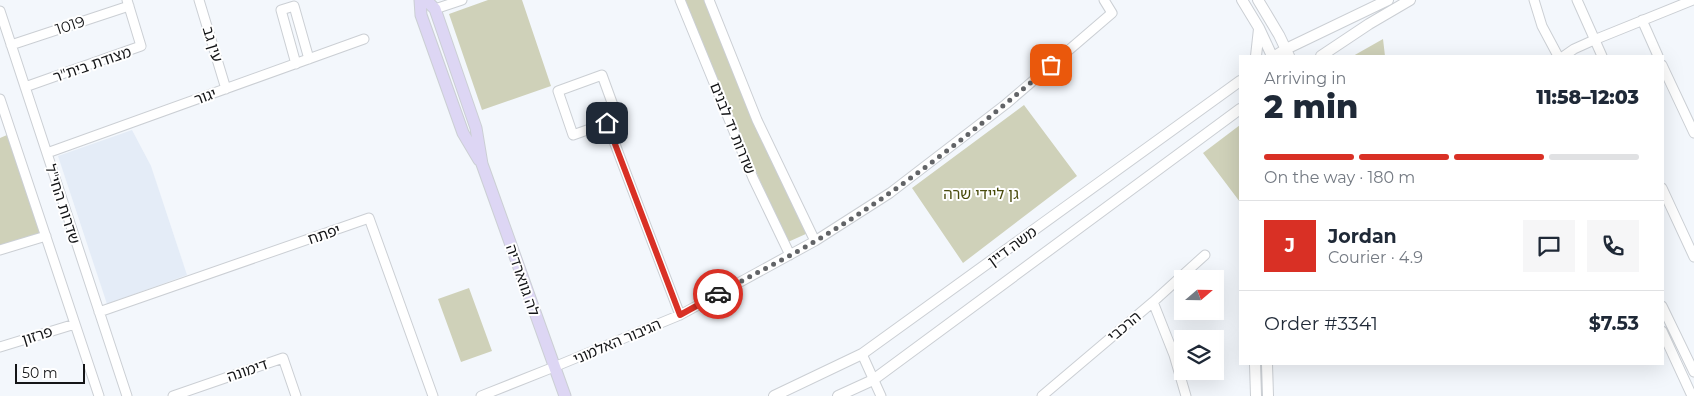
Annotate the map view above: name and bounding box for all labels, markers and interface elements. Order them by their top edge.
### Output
street label: 1019 [53,11,87,39]
street label: עין גב [199,24,227,64]
street label: מצודת בית"ר [50,42,134,86]
pin [1030,44,1072,86]
icon: bag [1037,51,1065,79]
text: Arriving in [1264,69,1346,88]
street label: שדרות יד לבנים [706,79,760,177]
street label: יגור [191,83,219,109]
text: 11:58–12:03 [1536,86,1639,109]
text: 2 min [1264,87,1358,126]
pin [586,102,628,144]
icon: home [593,109,621,137]
street label: שדרות החי"ל [41,162,85,246]
text: On the way · 180 m [1264,168,1415,187]
park label: גן ליידי שרה [943,184,1019,203]
street label: יפתח [305,220,343,248]
button: chat [1523,220,1575,272]
button: phone [1587,220,1639,272]
street label: משה דיין [984,222,1040,270]
text: Jordan [1328,225,1397,248]
text: J [1285,234,1295,257]
street label: לה גווארדיה [502,242,544,319]
text: Courier · 4.9 [1328,248,1423,267]
courier [693,269,743,319]
north arrow [1174,270,1224,320]
map controls [1174,270,1224,380]
icon: car [704,280,732,308]
street label: הרכבי [1103,307,1145,345]
text: Order #3341 [1264,312,1378,335]
text: $7.53 [1589,312,1639,335]
street label: הגיבור האלמוני [570,314,664,368]
street label: פרזון [19,321,55,349]
button: layers [1174,330,1224,380]
street label: דימונה [224,354,270,386]
scale bar [15,361,85,384]
text: 50 m [22,364,58,382]

